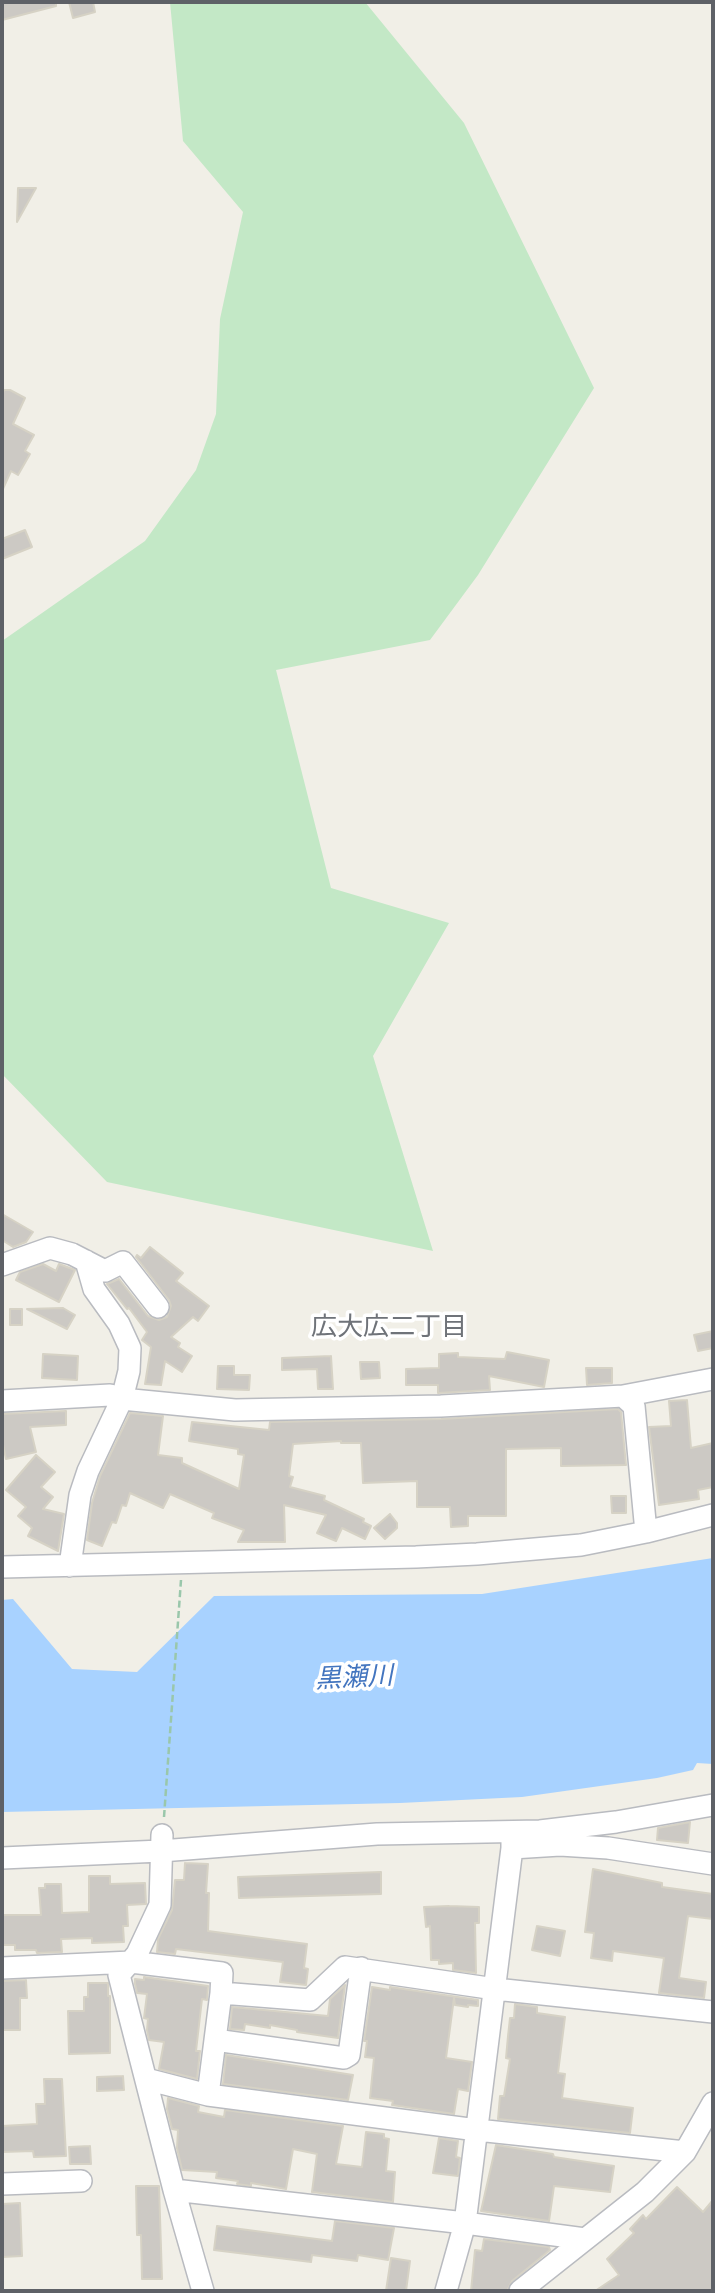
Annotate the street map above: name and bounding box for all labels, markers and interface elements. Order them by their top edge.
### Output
district label: 広大広二丁目 [311,1310,467,1342]
water label: 黒瀬川 [314,1659,394,1695]

